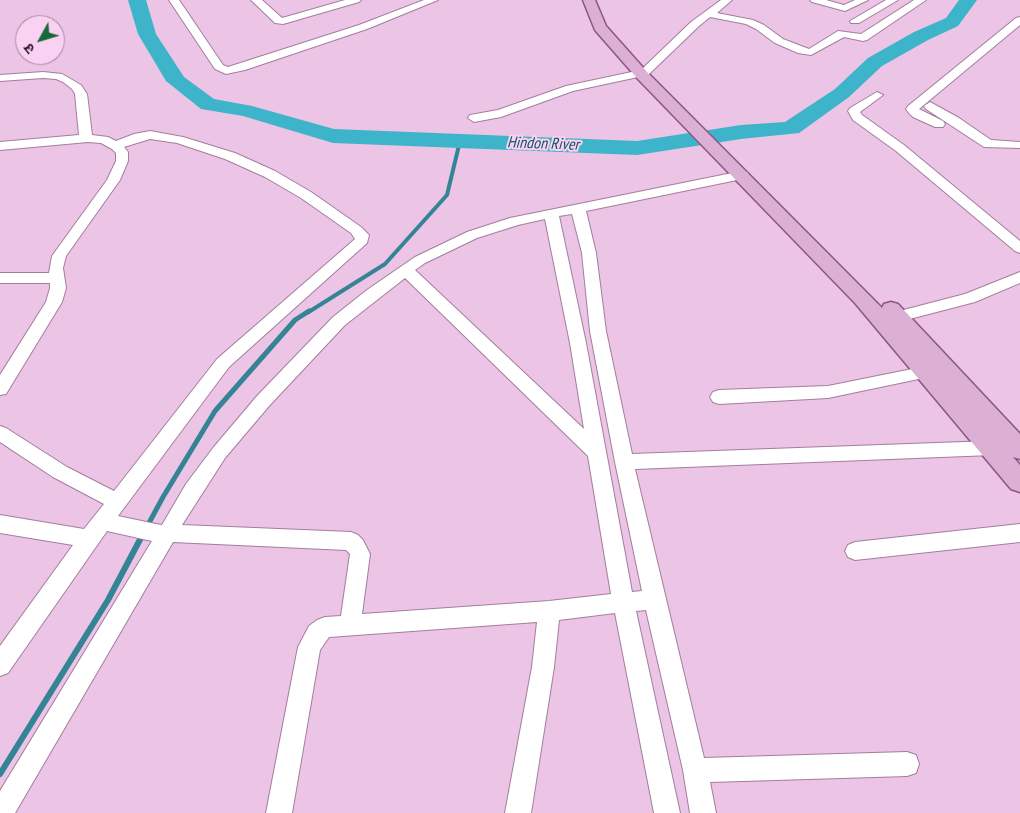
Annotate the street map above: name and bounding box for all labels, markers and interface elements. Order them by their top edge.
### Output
north arrow [15,15,65,65]
text: उ [20,40,39,58]
water label: Hindon River [507,133,579,155]

